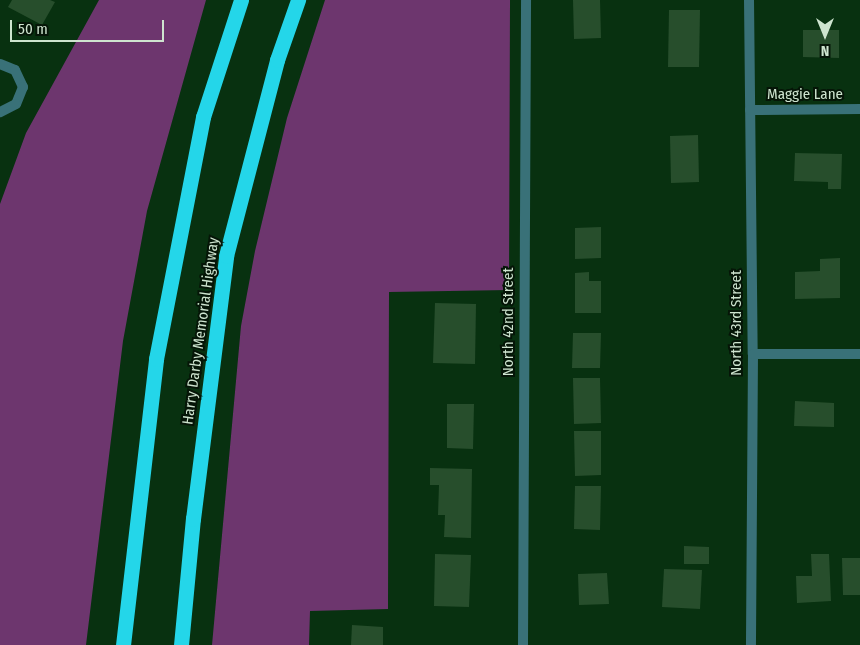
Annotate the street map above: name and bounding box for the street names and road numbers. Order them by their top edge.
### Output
street label: Maggie Lane [767,86,843,104]
street label: Harry Darby Memorial Highway [179,236,223,426]
street label: North 42nd Street [500,268,518,376]
street label: North 43rd Street [728,270,746,376]

